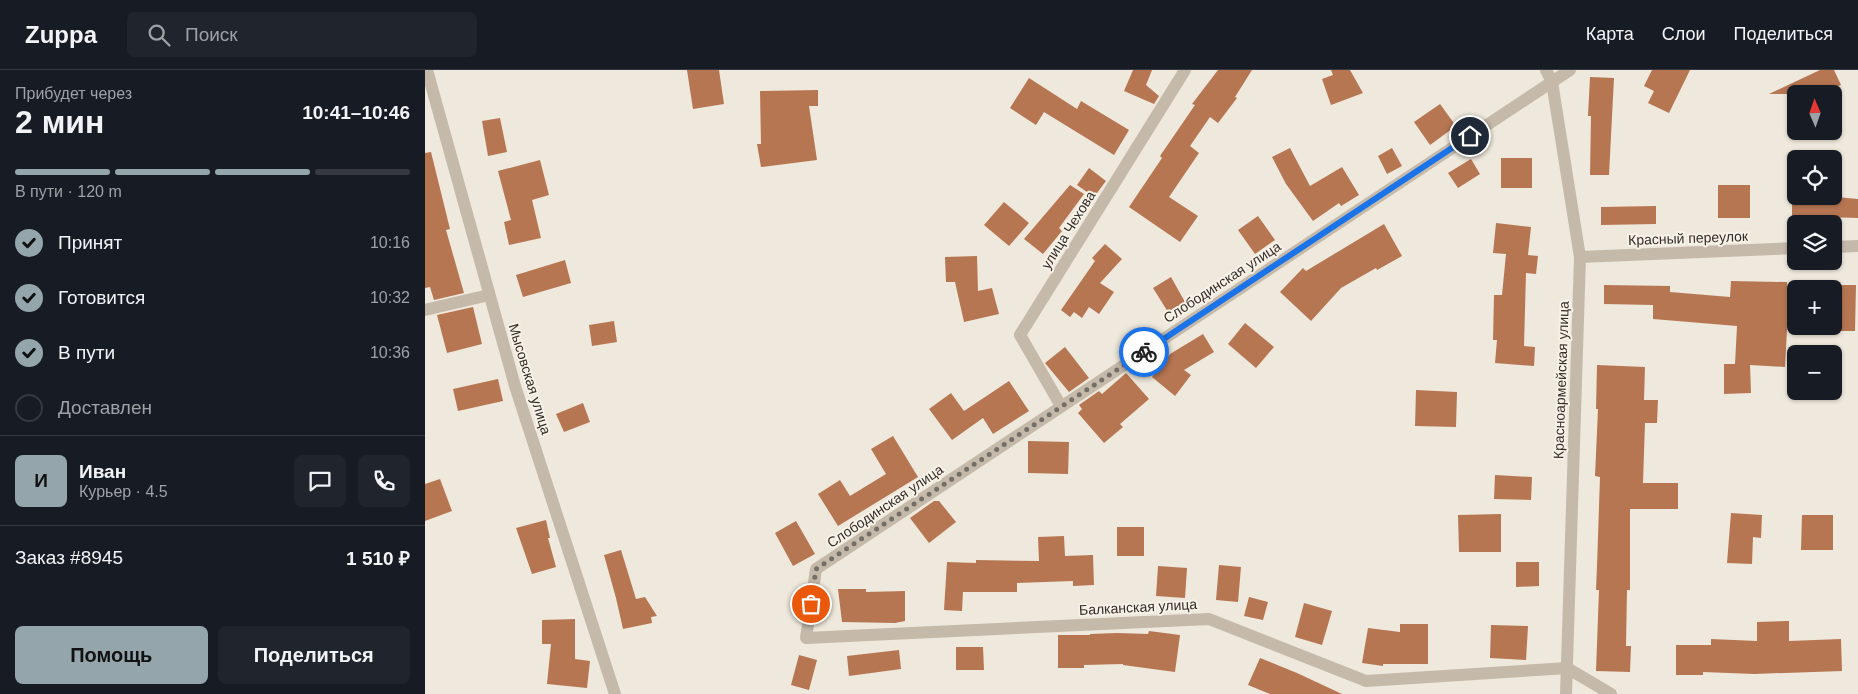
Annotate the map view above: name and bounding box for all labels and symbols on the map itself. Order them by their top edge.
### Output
north arrow [1787,85,1843,140]
pin [1449,115,1491,157]
street label: улица Чехова [1038,188,1098,272]
street label: Красный переулок [1628,228,1749,248]
street label: Слободинская улица [1160,238,1284,326]
street label: Красноармейская улица [1550,300,1572,459]
street label: Мысовская улица [506,322,555,437]
courier [1119,327,1169,377]
street label: Слободинская улица [824,461,946,551]
pin [790,583,832,625]
street label: Балканская улица [1079,596,1198,618]

